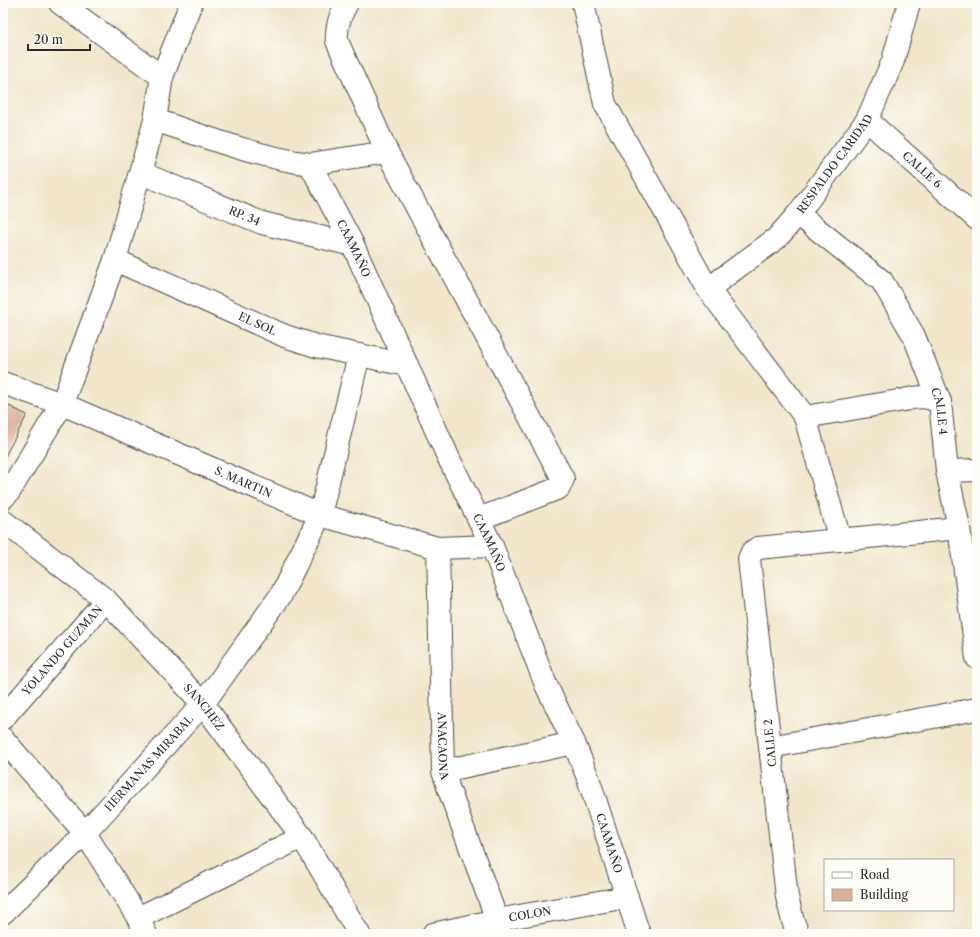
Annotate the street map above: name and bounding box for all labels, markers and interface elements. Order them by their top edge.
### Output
scale bar [28,26,90,52]
text: 20 m [34,32,63,47]
street label: RESPALDO CARIDAD [794,112,876,216]
street label: CALLE 6 [899,148,945,191]
street label: RP. 34 [227,203,262,228]
street label: CAAMAÑO [334,217,373,279]
street label: EL SOL [236,309,279,339]
street label: CALLE 4 [928,385,950,436]
street label: S. MARTIN [213,464,274,500]
street label: CAAMAÑO [470,511,508,574]
street label: YOLANDO GUZMAN [18,602,105,699]
street label: SANCHEZ [181,681,227,733]
street label: ANACAONA [435,711,453,782]
street label: HERMANAS MIRABAL [101,712,197,814]
street label: CALLE 2 [761,718,779,768]
street label: CAAMAÑO [593,811,626,875]
legend [824,859,954,911]
text: Road [860,867,890,882]
text: Building [860,887,908,902]
street label: COLON [508,904,552,925]

